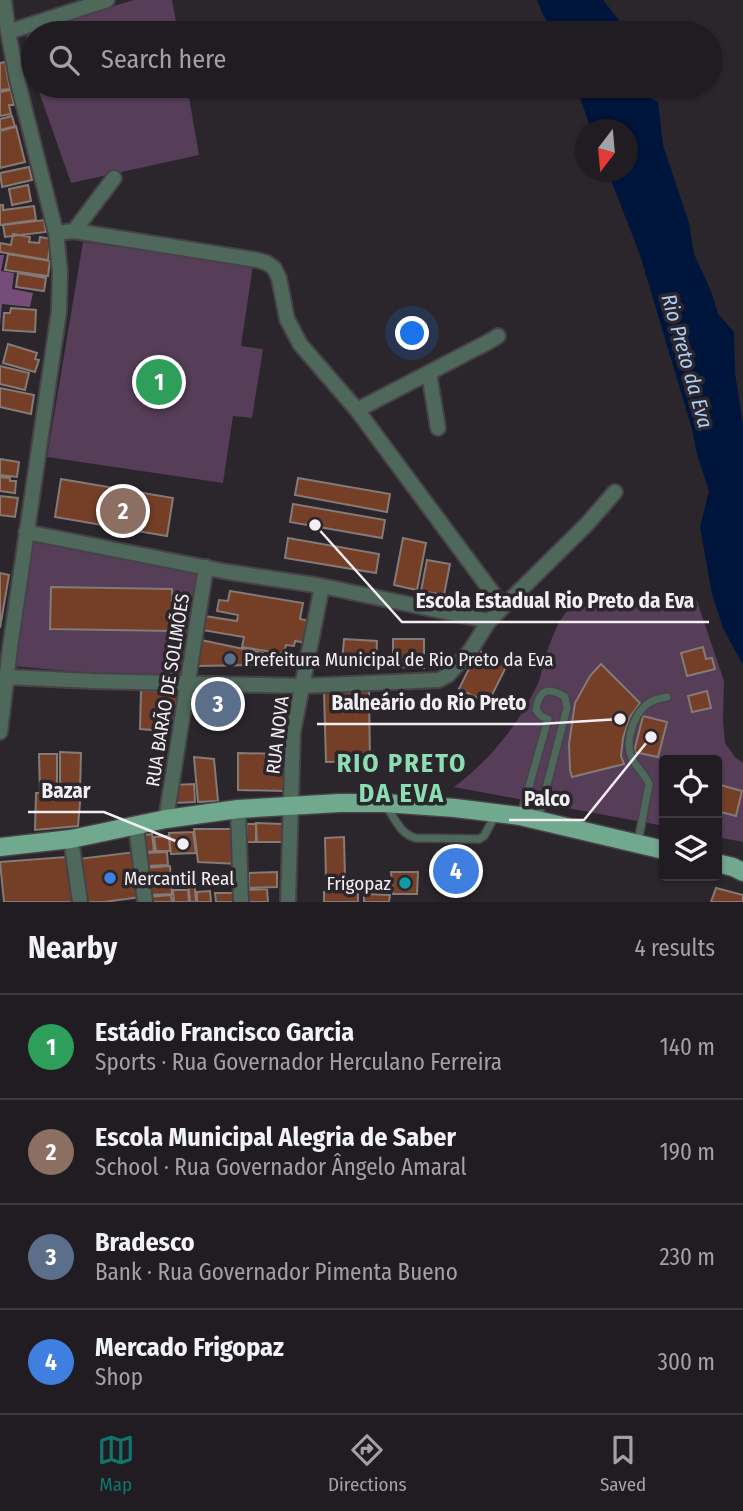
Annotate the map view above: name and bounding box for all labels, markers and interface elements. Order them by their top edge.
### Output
search box [21,21,722,98]
icon: search [45,41,83,79]
text: Search here [101,44,226,75]
north arrow [575,119,638,182]
water label: Rio Preto da Eva [655,291,719,431]
your location [395,316,429,350]
pin: 1 [136,356,182,408]
pin: 2 [100,485,146,537]
callout: Escola Estadual Rio Preto da Eva [402,580,709,622]
text: Escola Estadual Rio Preto da Eva [416,588,694,614]
street label: RUA BARÃO DE SOLIMÕES [141,592,194,788]
place label: Prefeitura Municipal de Rio Preto da Eva [244,648,554,671]
marker: Prefeitura Municipal de Rio Preto da Eva [222,651,238,667]
pin: 3 [195,678,241,730]
callout: Balneário do Rio Preto [317,682,540,724]
text: Balneário do Rio Preto [331,690,527,716]
street label: RUA NOVA [261,695,294,775]
district label: RIO PRETO DA EVA [337,748,467,809]
map controls [659,755,722,881]
button: locate [659,755,722,818]
callout: Bazar [28,770,104,812]
text: Bazar [42,778,91,804]
callout: Palco [509,778,584,820]
text: Palco [524,786,570,812]
button: layers [659,818,722,881]
pin: 4 [433,845,479,897]
place label: Mercantil Real [124,867,234,890]
marker: Mercantil Real [102,870,118,886]
place label: Frigopaz [327,872,391,895]
marker: Frigopaz [397,875,413,891]
text: Nearby [28,930,117,966]
text: 4 results [634,934,715,962]
text: Estádio Francisco Garcia [95,1017,354,1048]
text: 1 [46,1033,56,1061]
text: 140 m [660,1033,715,1061]
text: Sports · Rua Governador Herculano Ferreira [95,1048,502,1076]
text: Escola Municipal Alegria de Saber [95,1122,456,1153]
text: 2 [46,1138,56,1166]
text: 190 m [660,1138,715,1166]
text: School · Rua Governador Ângelo Amaral [95,1153,467,1181]
text: Bradesco [95,1227,195,1258]
text: 3 [46,1243,56,1271]
text: 230 m [659,1243,715,1271]
text: Bank · Rua Governador Pimenta Bueno [95,1258,458,1286]
text: Mercado Frigopaz [95,1332,284,1363]
text: 4 [45,1348,57,1376]
text: 300 m [658,1348,715,1376]
text: Shop [95,1363,143,1391]
tab: Map [97,1431,135,1496]
tab: Directions [328,1431,407,1496]
tab: Saved [600,1431,646,1496]

